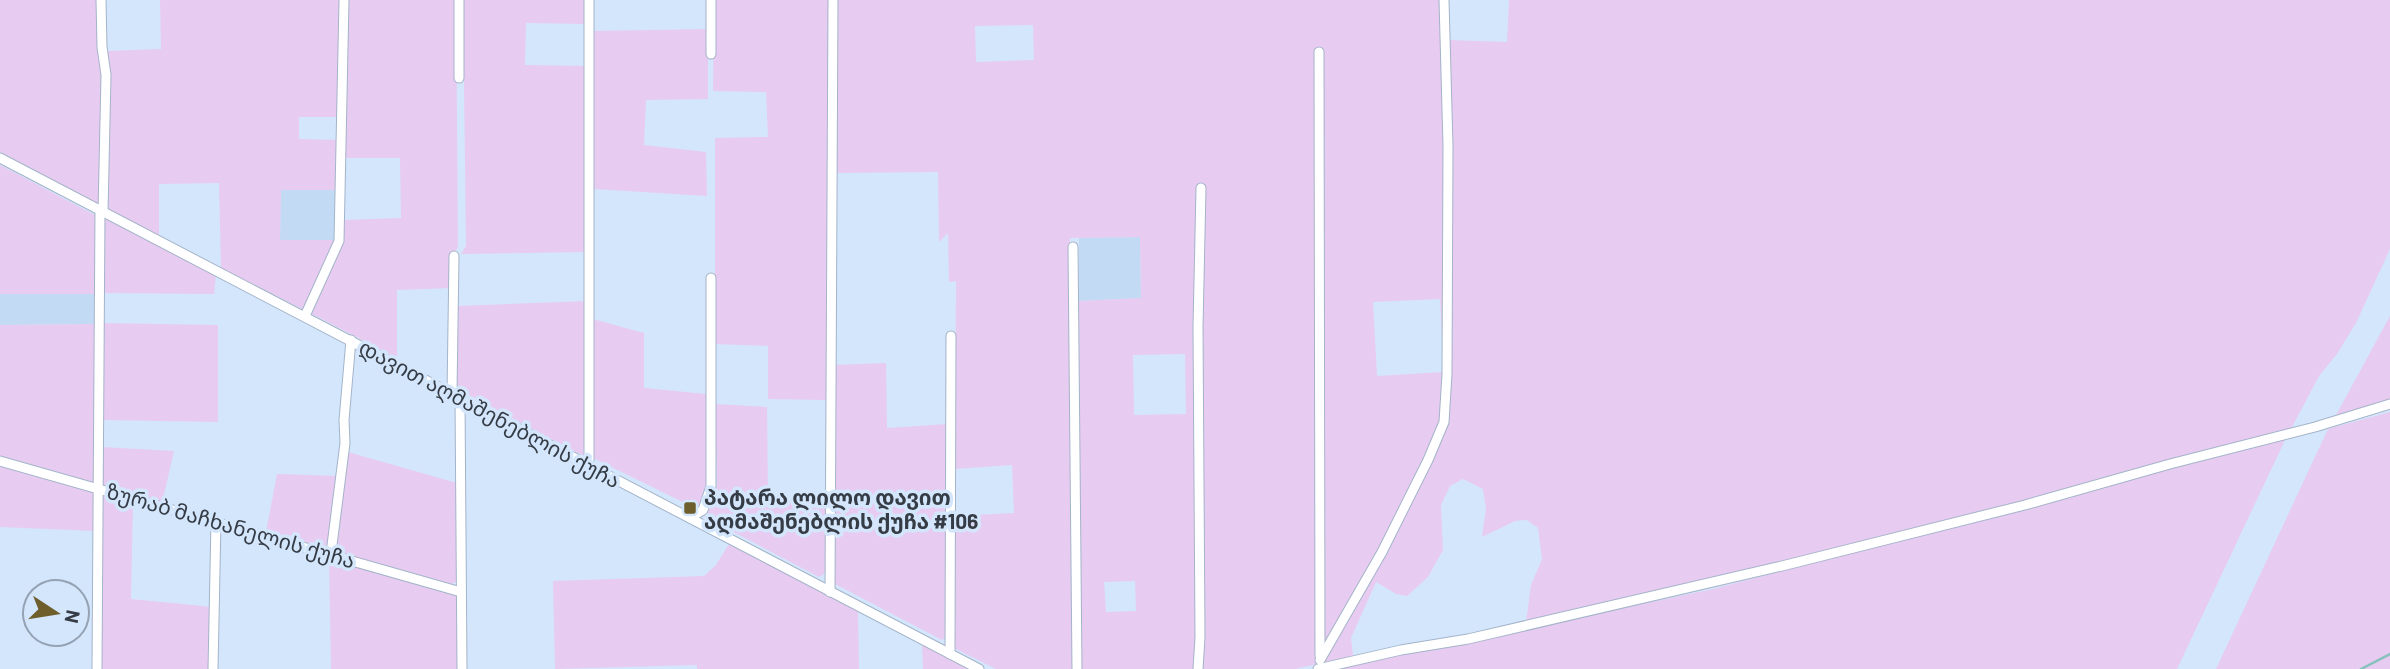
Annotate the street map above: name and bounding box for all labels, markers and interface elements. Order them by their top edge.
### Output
street label: დავით აღმაშენებლის ქუჩა [354,333,625,494]
street label: ზურაბ მაჩხანელის ქუჩა [103,478,358,574]
place label: პატარა ლილო დავით აღმაშენებლის ქუჩა #106 [704,484,978,535]
marker: პატარა ლილო დავით აღმაშენებლის ქუჩა #106 [682,500,698,516]
north arrow [21,578,91,648]
text: N [61,608,86,625]

